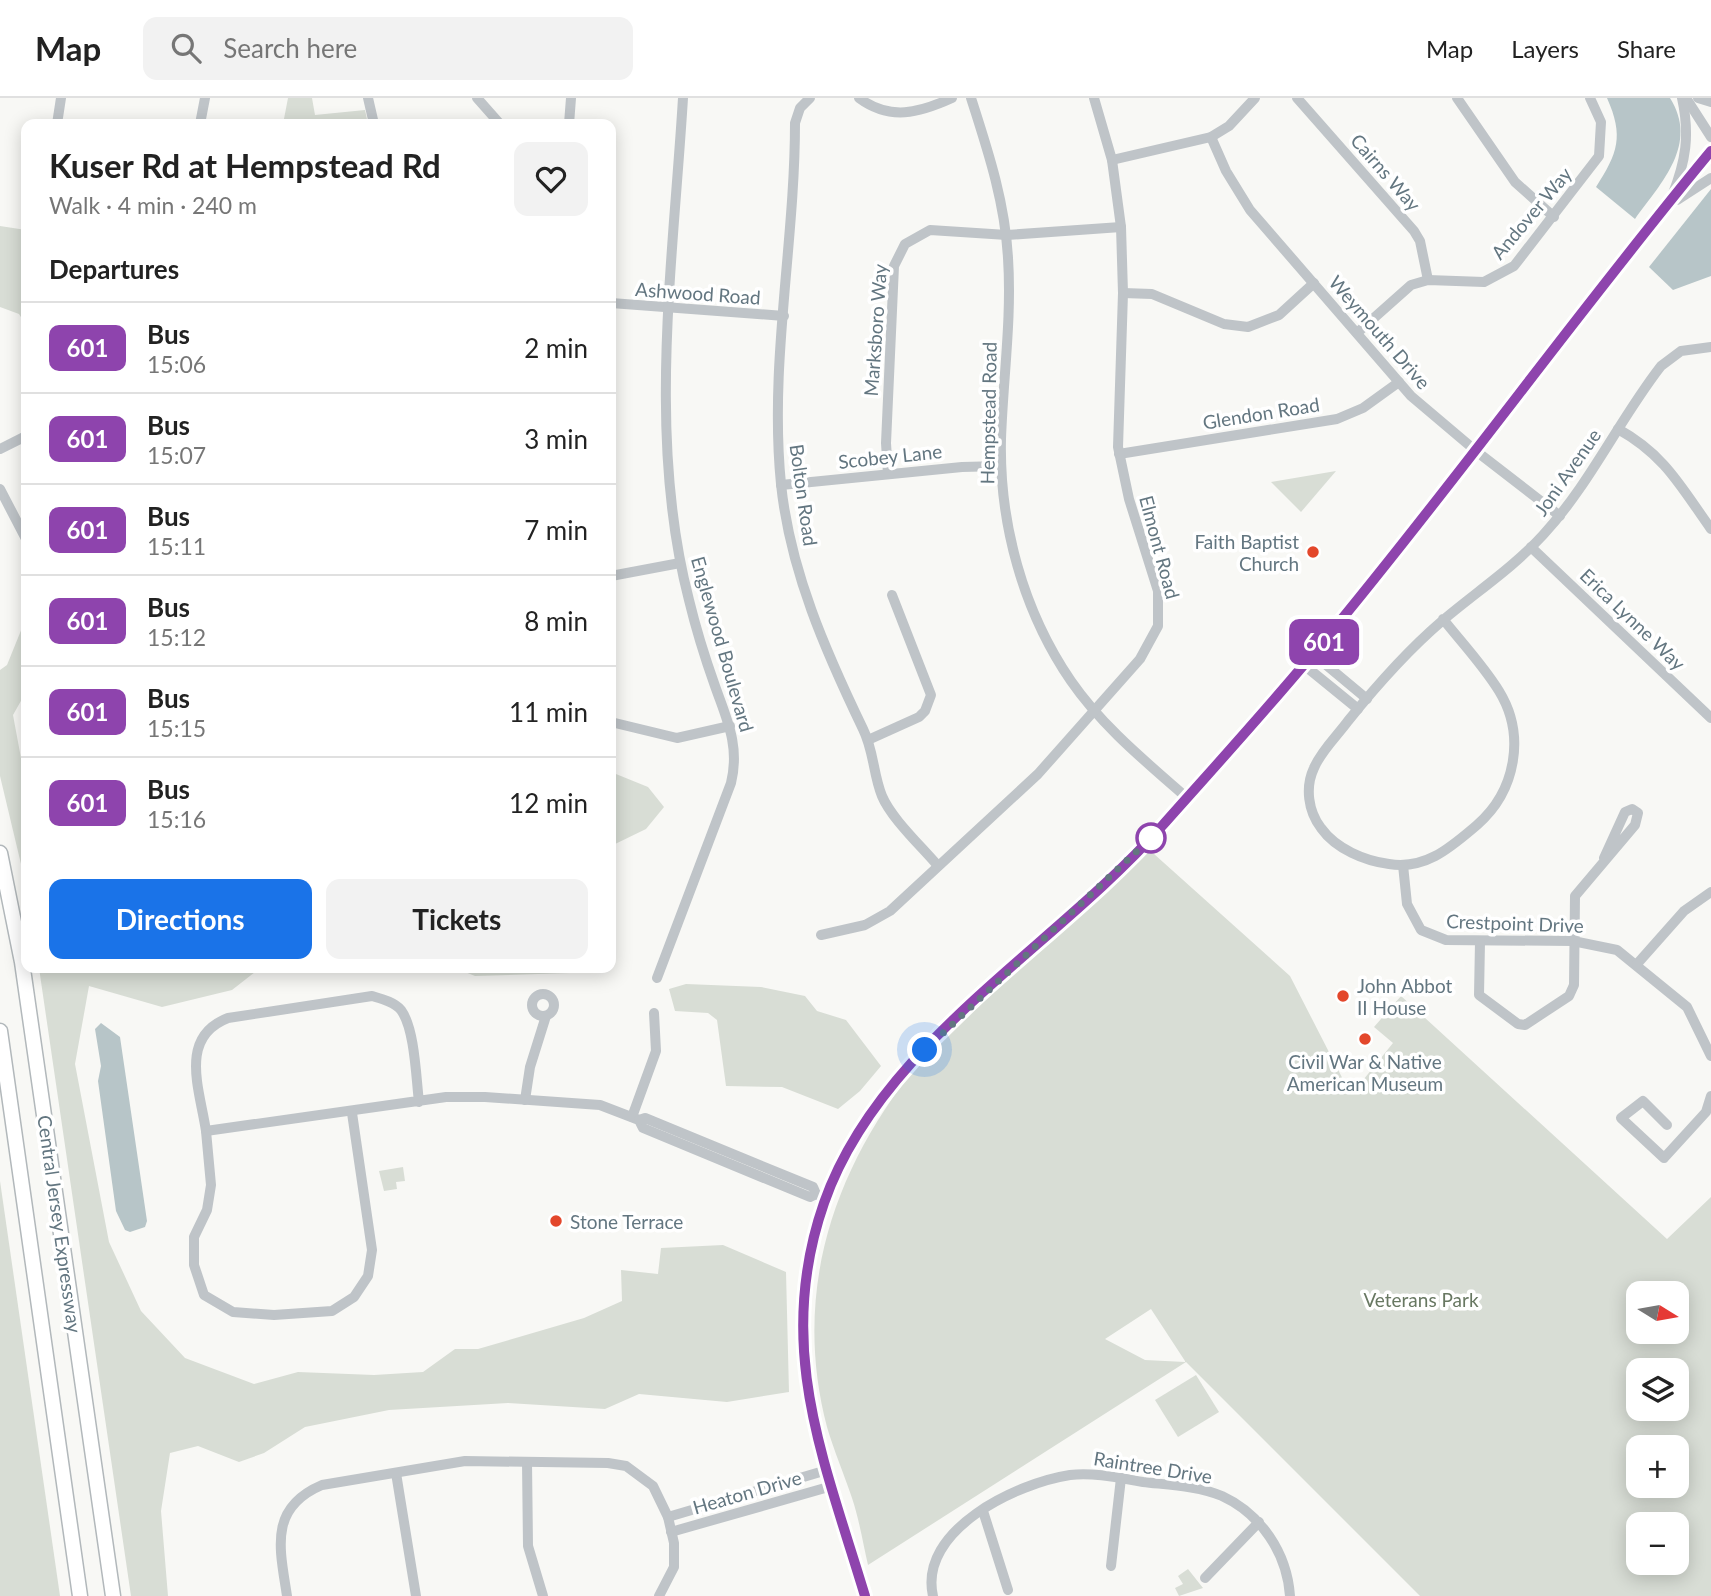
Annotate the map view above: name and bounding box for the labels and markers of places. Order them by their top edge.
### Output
place label: Faith Baptist Church [1194,530,1299,575]
marker: Faith Baptist Church [1305,544,1321,560]
unlabelled marker [1136,823,1166,853]
place label: John Abbot II House [1357,974,1453,1019]
marker: John Abbot II House [1335,988,1351,1004]
marker: Civil War & Native American Museum [1357,1031,1373,1047]
place label: Civil War & Native American Museum [1287,1050,1443,1095]
place label: Stone Terrace [570,1210,683,1233]
marker: Stone Terrace [548,1213,564,1229]

